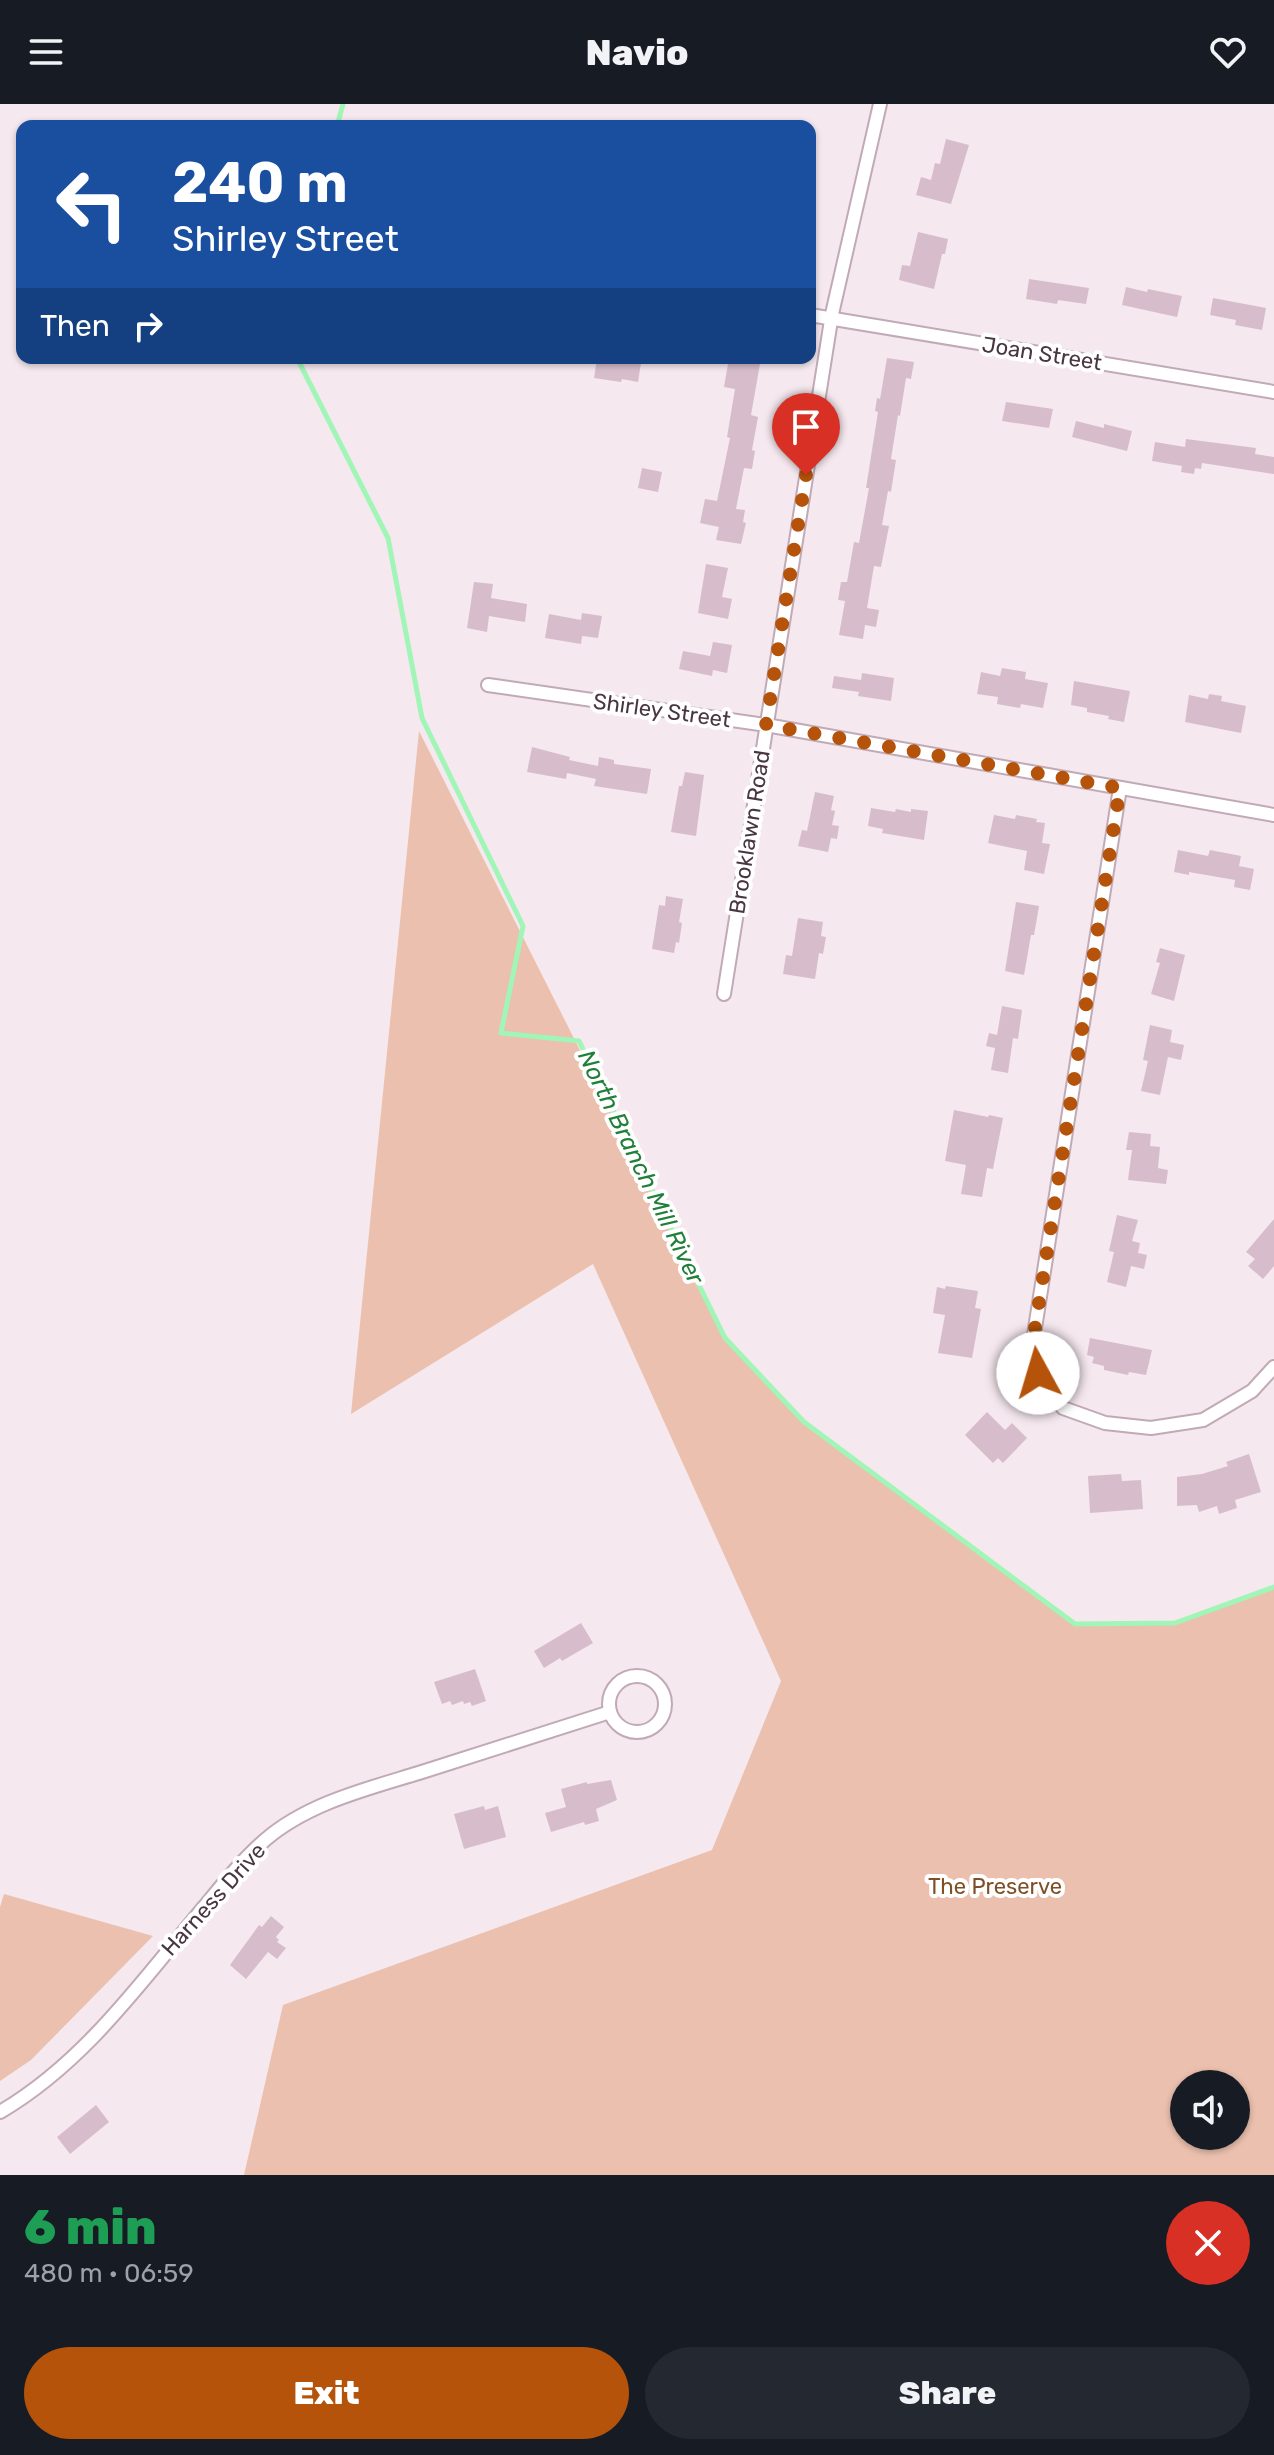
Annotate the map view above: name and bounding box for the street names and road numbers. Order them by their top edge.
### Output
street label: Joan Street [980,331,1104,376]
street label: Shirley Street [591,687,733,734]
street label: Brooklawn Road [723,748,776,916]
street label: Harness Drive [156,1837,271,1961]

